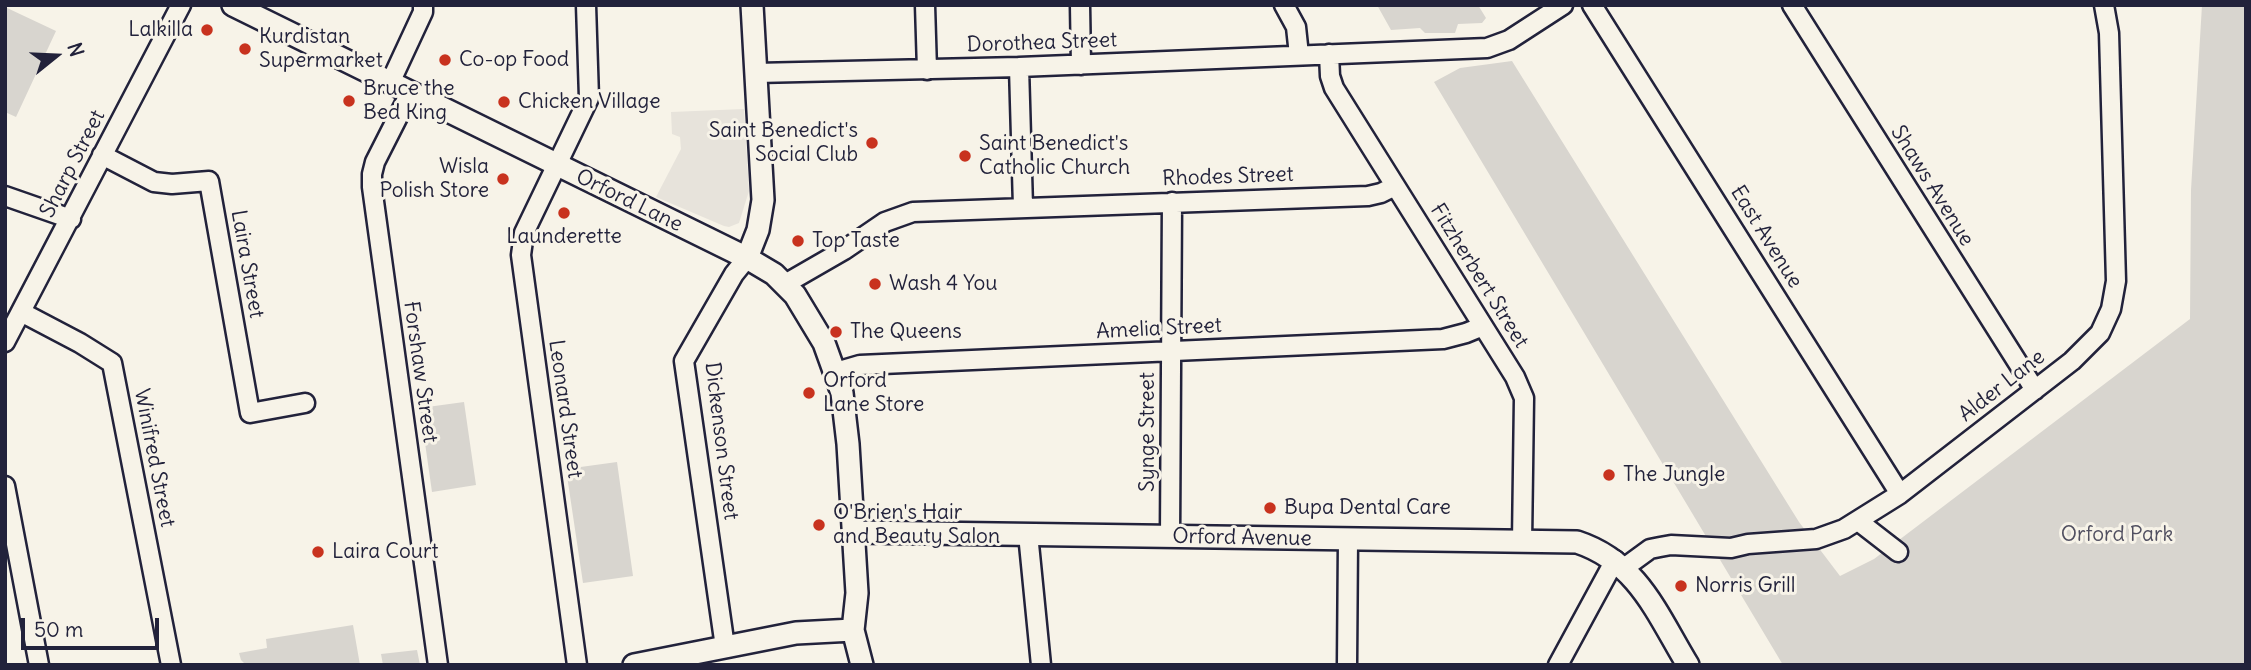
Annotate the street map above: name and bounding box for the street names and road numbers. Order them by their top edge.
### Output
street label: Dorothea Street [966,28,1118,58]
street label: Sharp Street [35,106,111,222]
street label: Shaws Avenue [1885,121,1979,251]
street label: Rhodes Street [1162,162,1294,192]
street label: Orford Lane [571,164,687,238]
street label: East Avenue [1725,181,1807,293]
street label: Fitzherbert Street [1425,199,1533,353]
street label: Laira Street [225,208,269,320]
street label: Forshaw Street [398,300,442,444]
street label: Amelia Street [1096,313,1222,345]
street label: Leonard Street [543,338,587,480]
street label: Alder Lane [1954,345,2050,427]
street label: Dickenson Street [699,361,743,521]
street label: Synge Street [1135,372,1161,492]
street label: Winifred Street [128,387,180,529]
street label: Orford Avenue [1172,524,1312,552]

